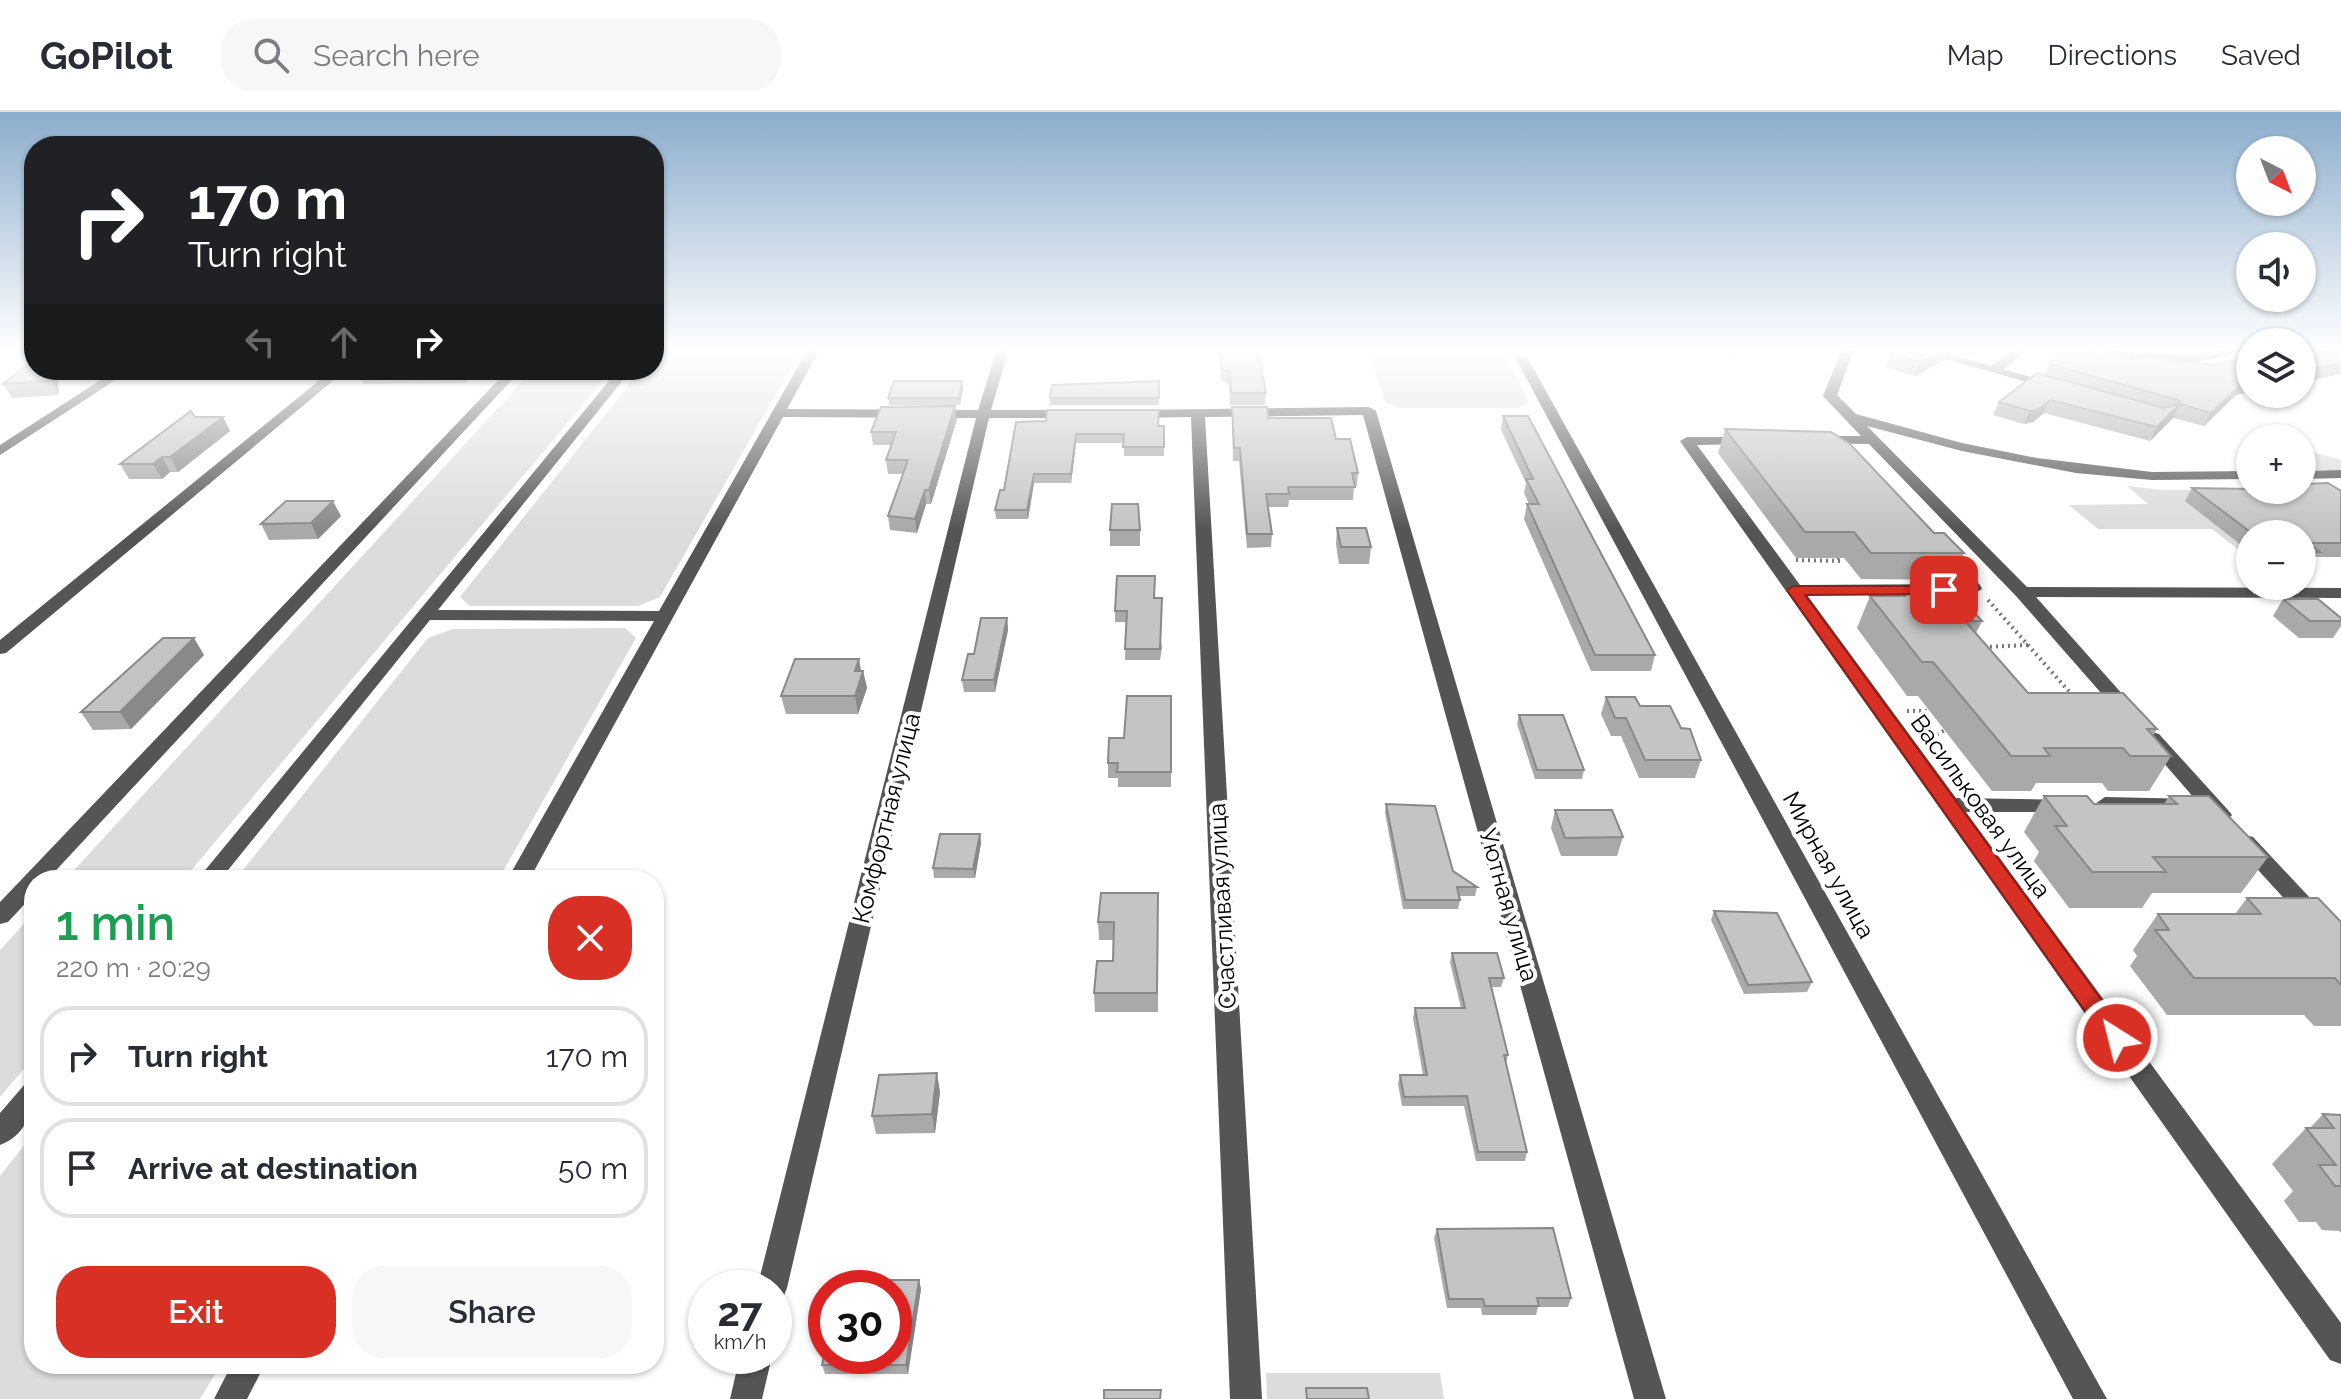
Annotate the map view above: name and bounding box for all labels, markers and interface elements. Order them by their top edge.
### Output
search box [221,19,781,91]
text: GoPilot [40,33,173,78]
icon: search [249,33,293,77]
text: Search here [313,38,480,73]
text: Map [1947,39,2004,72]
text: Directions [2048,39,2177,72]
text: Saved [2221,39,2301,72]
north arrow [2236,136,2316,216]
map controls [2236,136,2316,600]
text: 170 m [188,166,347,232]
icon: right [56,168,160,272]
button: sound [2236,232,2316,312]
text: Turn right [188,233,347,275]
icon: left [238,320,282,364]
icon: ahead [322,320,366,364]
icon: right [406,320,450,364]
button: layers [2236,328,2316,408]
button: + [2236,424,2316,504]
button: − [2236,520,2316,600]
pin [1910,556,1978,624]
icon: arrive [1922,568,1966,612]
street label: Васильковая улица [1905,709,2057,903]
street label: Комфортная улица [846,710,926,926]
street label: Мирная улица [1777,787,1881,943]
street label: Счастливая улица [1202,802,1242,1010]
street label: Уютная улица [1473,825,1545,985]
text: 1 min [56,895,175,951]
button: close [548,896,632,980]
text: 220 m · 20:29 [56,953,211,983]
position arrow [2075,996,2159,1080]
icon: right [60,1034,104,1078]
text: Turn right [128,1039,268,1074]
text: 170 m [546,1039,628,1074]
icon: arrive [60,1146,104,1190]
text: Arrive at destination [128,1151,418,1186]
text: 50 m [558,1151,628,1186]
button: Exit [56,1266,336,1358]
button: Share [352,1266,632,1358]
speed limit sign: 30 [808,1270,912,1374]
text: 27 [717,1288,762,1335]
text: km/h [714,1330,766,1354]

